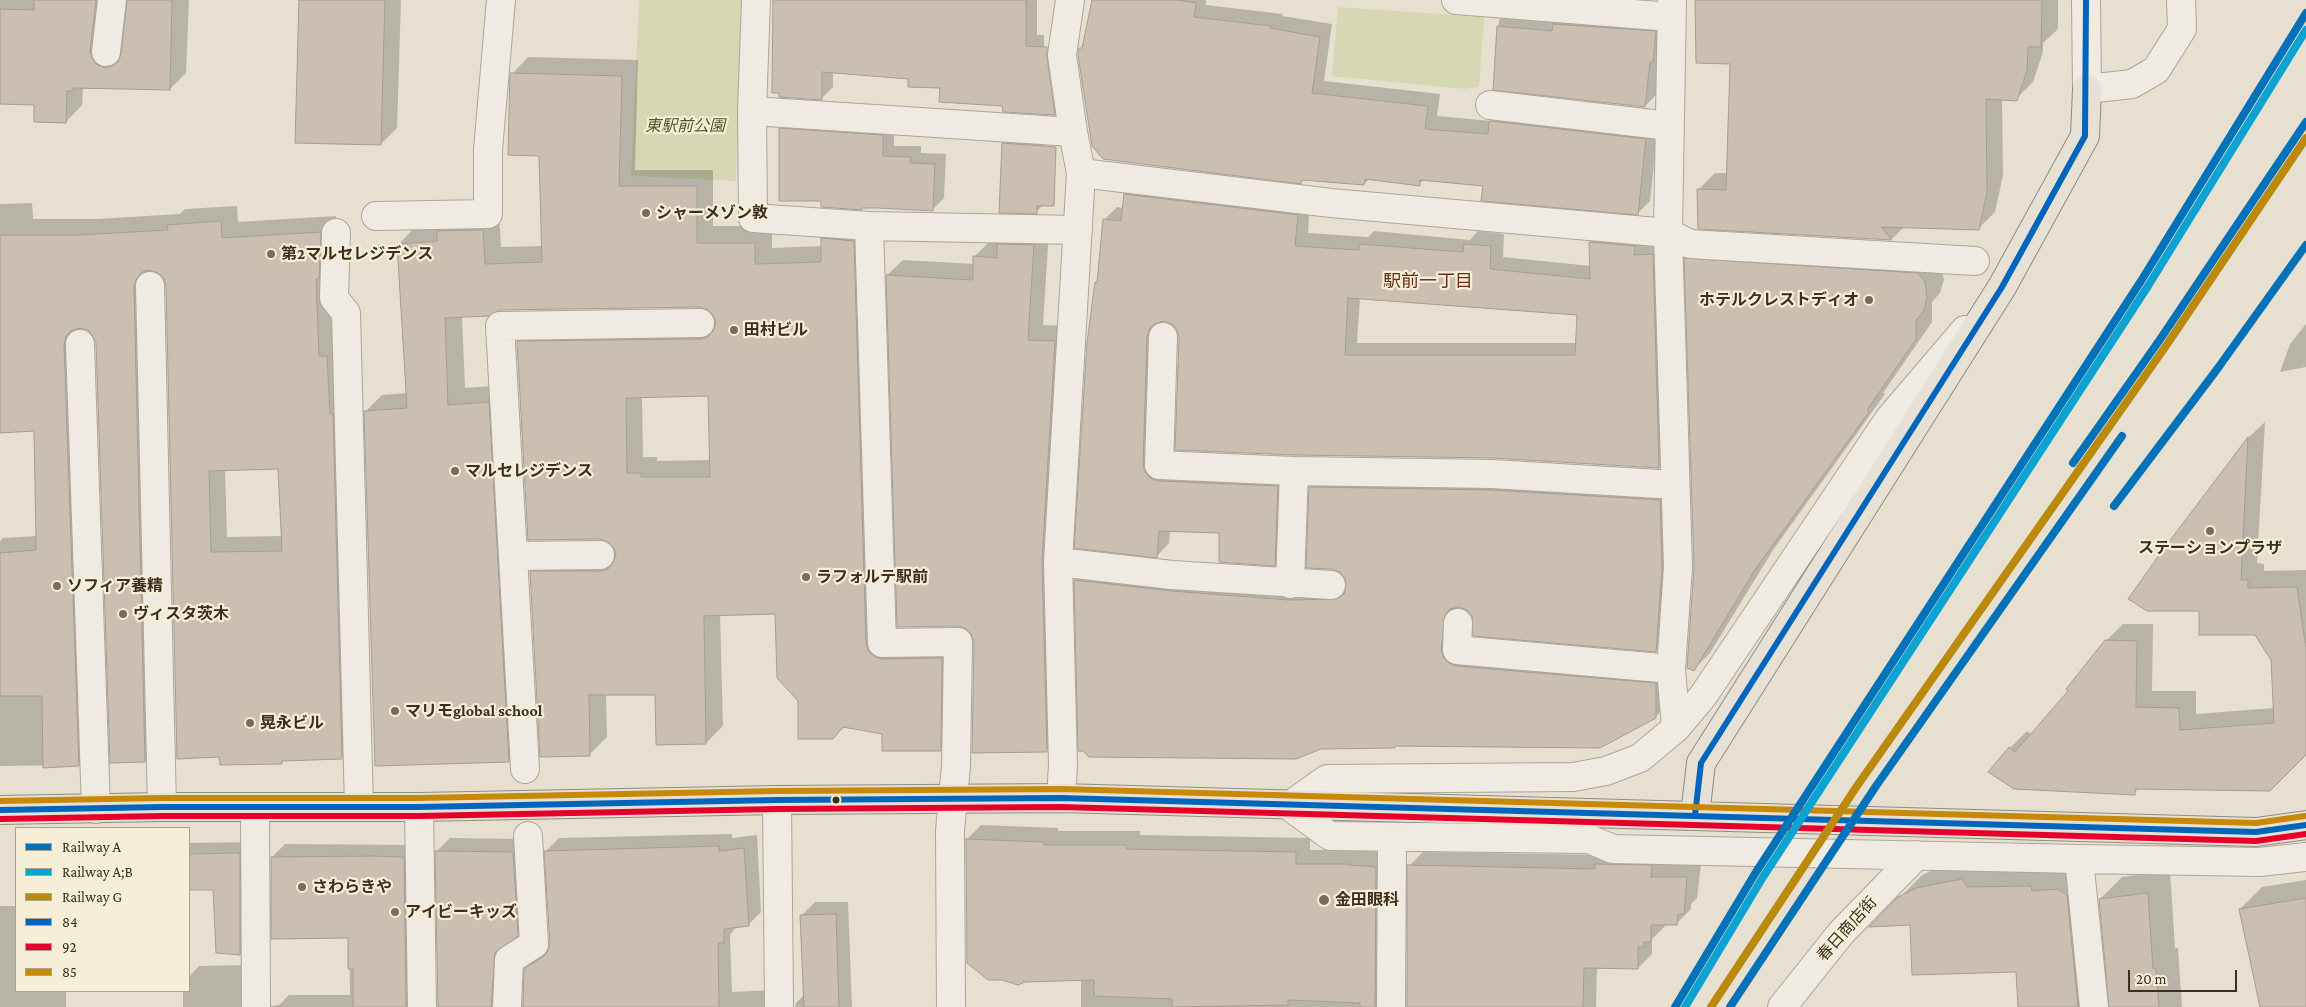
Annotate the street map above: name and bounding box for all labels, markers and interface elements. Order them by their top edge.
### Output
park label: 東駅前公園 [645,116,725,136]
place label: シャーメゾン敦 [656,203,768,223]
marker: シャーメゾン敦 [640,207,652,219]
place label: 第2マルセレジデンス [281,244,433,264]
marker: 第2マルセレジデンス [265,248,277,260]
district label: 駅前一丁目 [1383,270,1473,292]
place label: ホテルクレストディオ [1699,290,1859,310]
marker: ホテルクレストディオ [1863,294,1875,306]
place label: 田村ビル [744,320,808,340]
marker: 田村ビル [728,324,740,336]
place label: マルセレジデンス [465,461,593,481]
marker: マルセレジデンス [449,465,461,477]
marker: ステーションプラザ [2204,525,2216,537]
place label: ステーションプラザ [2138,538,2282,558]
place label: ラフォルテ駅前 [816,567,928,587]
marker: ラフォルテ駅前 [800,571,812,583]
place label: ソフィア養精 [67,576,163,596]
marker: ソフィア養精 [51,580,63,592]
place label: ヴィスタ茨木 [133,604,229,624]
marker: ヴィスタ茨木 [117,608,129,620]
place label: マリモglobal school [405,701,542,721]
marker: マリモglobal school [389,705,401,717]
place label: 晃永ビル [260,713,324,733]
marker: 晃永ビル [244,717,256,729]
unlabelled marker [831,795,841,805]
legend [15,827,190,992]
text: Railway A [62,839,121,855]
text: Railway A;B [62,864,133,880]
place label: さわらきや [312,877,392,897]
marker: さわらきや [296,881,308,893]
text: Railway G [62,889,122,905]
place label: 金田眼科 [1335,890,1399,910]
marker: 金田眼科 [1317,893,1331,907]
street label: 春日商店街 [1813,893,1881,965]
place label: アイビーキッズ [405,902,517,922]
marker: アイビーキッズ [389,906,401,918]
text: 84 [62,914,78,930]
text: 92 [62,939,77,955]
scale bar [2131,960,2240,992]
text: 85 [62,964,77,980]
text: 20 m [2136,971,2167,987]

